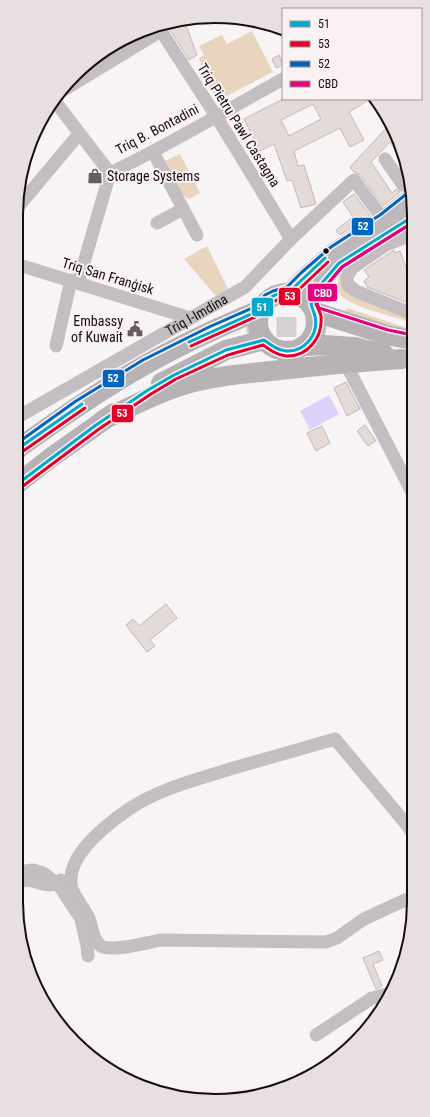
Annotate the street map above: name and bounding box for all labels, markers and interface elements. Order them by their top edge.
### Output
legend [282,8,422,100]
text: 51 [318,17,330,31]
text: 53 [318,37,330,51]
text: 52 [318,57,330,71]
street label: Triq Pietru Pawl Castagna [194,60,284,190]
text: CBD [318,77,338,91]
street label: Triq B. Bontadini [113,100,201,158]
shop icon: Storage Systems [86,167,104,185]
place label: Storage Systems [107,168,200,184]
line badge: 52 [351,217,374,236]
text: 52 [357,220,369,233]
unlabelled marker [321,246,331,256]
street label: Triq San Franġisk [60,254,157,298]
line badge: CBD [307,283,338,302]
line badge: 53 [278,287,301,306]
text: CBD [314,287,332,300]
text: 53 [284,290,296,303]
street label: Triq l-Imdina [163,291,230,339]
line badge: 51 [251,297,274,317]
text: 51 [256,301,268,314]
place label: Embassy of Kuwait [71,313,123,345]
public building icon: Embassy of Kuwait [126,320,144,338]
line badge: 52 [102,369,125,388]
text: 52 [107,372,119,385]
line badge: 53 [111,404,134,423]
text: 53 [116,407,128,420]

